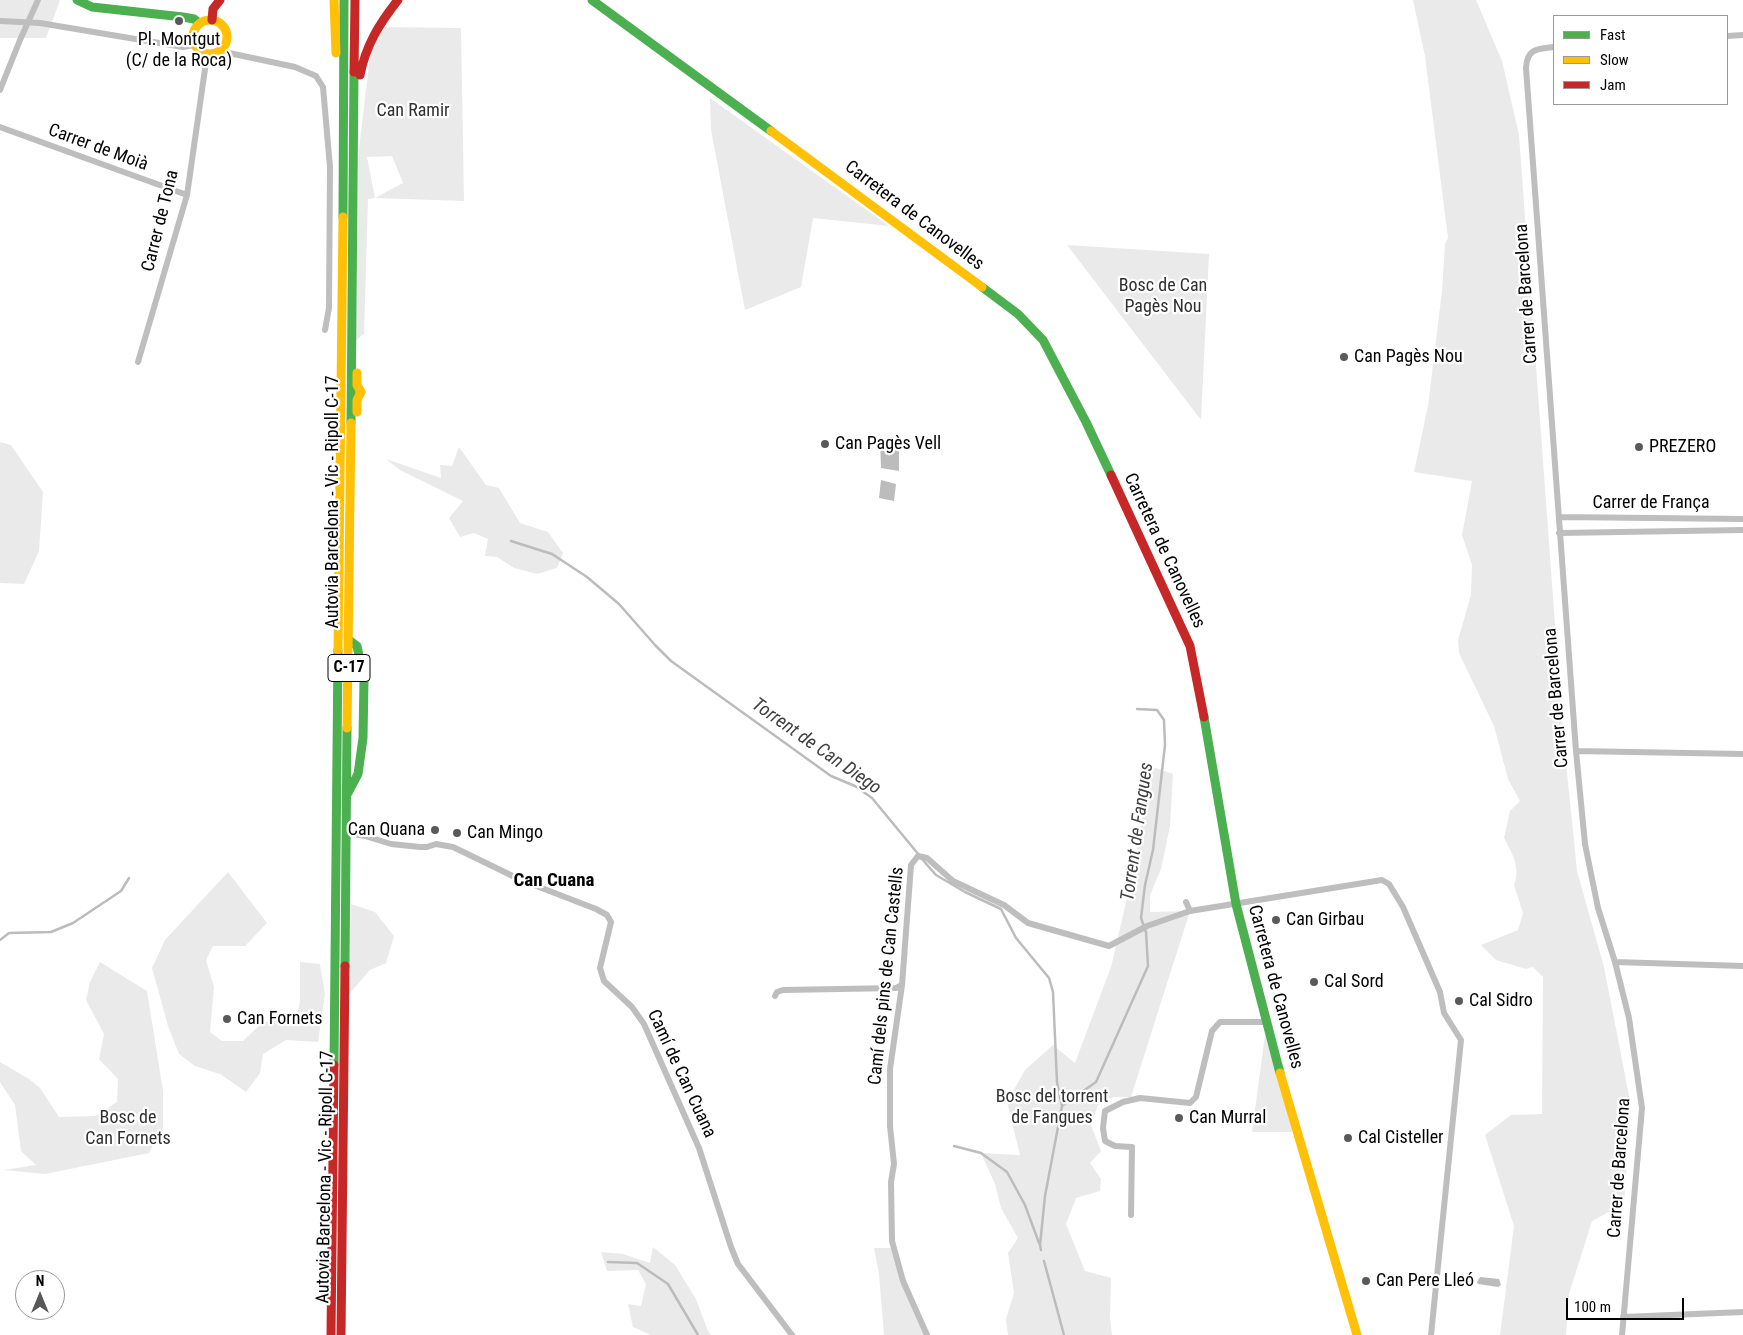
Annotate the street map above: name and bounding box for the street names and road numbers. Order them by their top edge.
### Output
street label: Carrer de Moià [45,120,151,176]
street label: Carretera de Canovelles [840,157,988,275]
street label: Carrer de Tona [138,168,184,274]
street label: Carrer de Barcelona [1511,223,1543,365]
street label: Autovia Barcelona - Vic - Ripoll C-17 [322,375,344,629]
street label: Carretera de Canovelles [1119,470,1209,632]
street label: Carrer de França [1592,492,1710,514]
street label: Carrer de Barcelona [1540,627,1574,769]
road number: C-17 [328,654,370,681]
street label: Camí dels pins de Can Castells [865,866,909,1086]
street label: Carretera de Canovelles [1243,903,1307,1071]
street label: Camí de Can Cuana [642,1007,720,1141]
street label: Autovia Barcelona - Vic - Ripoll C-17 [313,1050,339,1304]
street label: Carrer de Barcelona [1604,1097,1636,1239]

